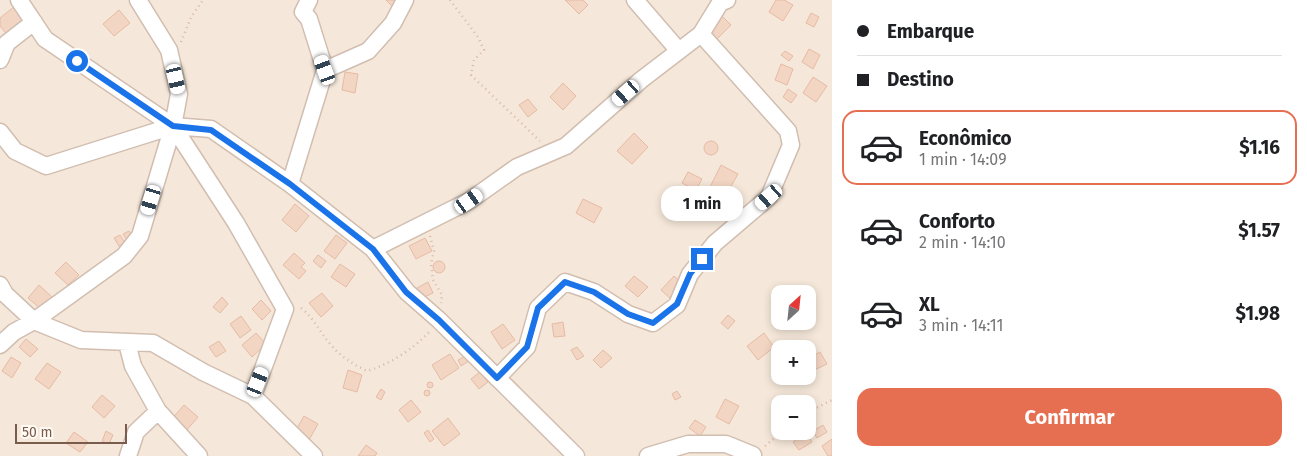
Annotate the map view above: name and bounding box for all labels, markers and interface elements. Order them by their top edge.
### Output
text: Embarque [887,20,974,43]
route start [66,50,88,72]
car [312,53,337,87]
car [165,63,186,95]
text: Destino [887,68,954,91]
car [609,77,642,109]
icon: car [859,125,904,170]
text: Econômico [919,127,1012,150]
text: $1.16 [1239,136,1280,159]
text: 1 min · 14:09 [919,150,1007,169]
car [752,181,785,213]
car [139,183,162,217]
car [452,186,485,216]
callout: 1 min [661,186,743,222]
text: 1 min [683,194,721,213]
icon: car [859,208,904,253]
text: Conforto [919,210,995,233]
text: $1.57 [1238,219,1280,242]
text: 2 min · 14:10 [919,233,1006,252]
route end [691,248,713,270]
north arrow [771,285,816,330]
map controls [771,285,816,440]
icon: car [859,291,904,336]
text: XL [919,293,940,316]
text: $1.98 [1236,302,1280,325]
text: 3 min · 14:11 [919,316,1003,335]
button: + [771,340,816,385]
car [245,365,270,399]
button: Confirmar [857,388,1282,446]
button: − [771,395,816,440]
scale bar [15,421,128,444]
text: 50 m [22,424,53,441]

